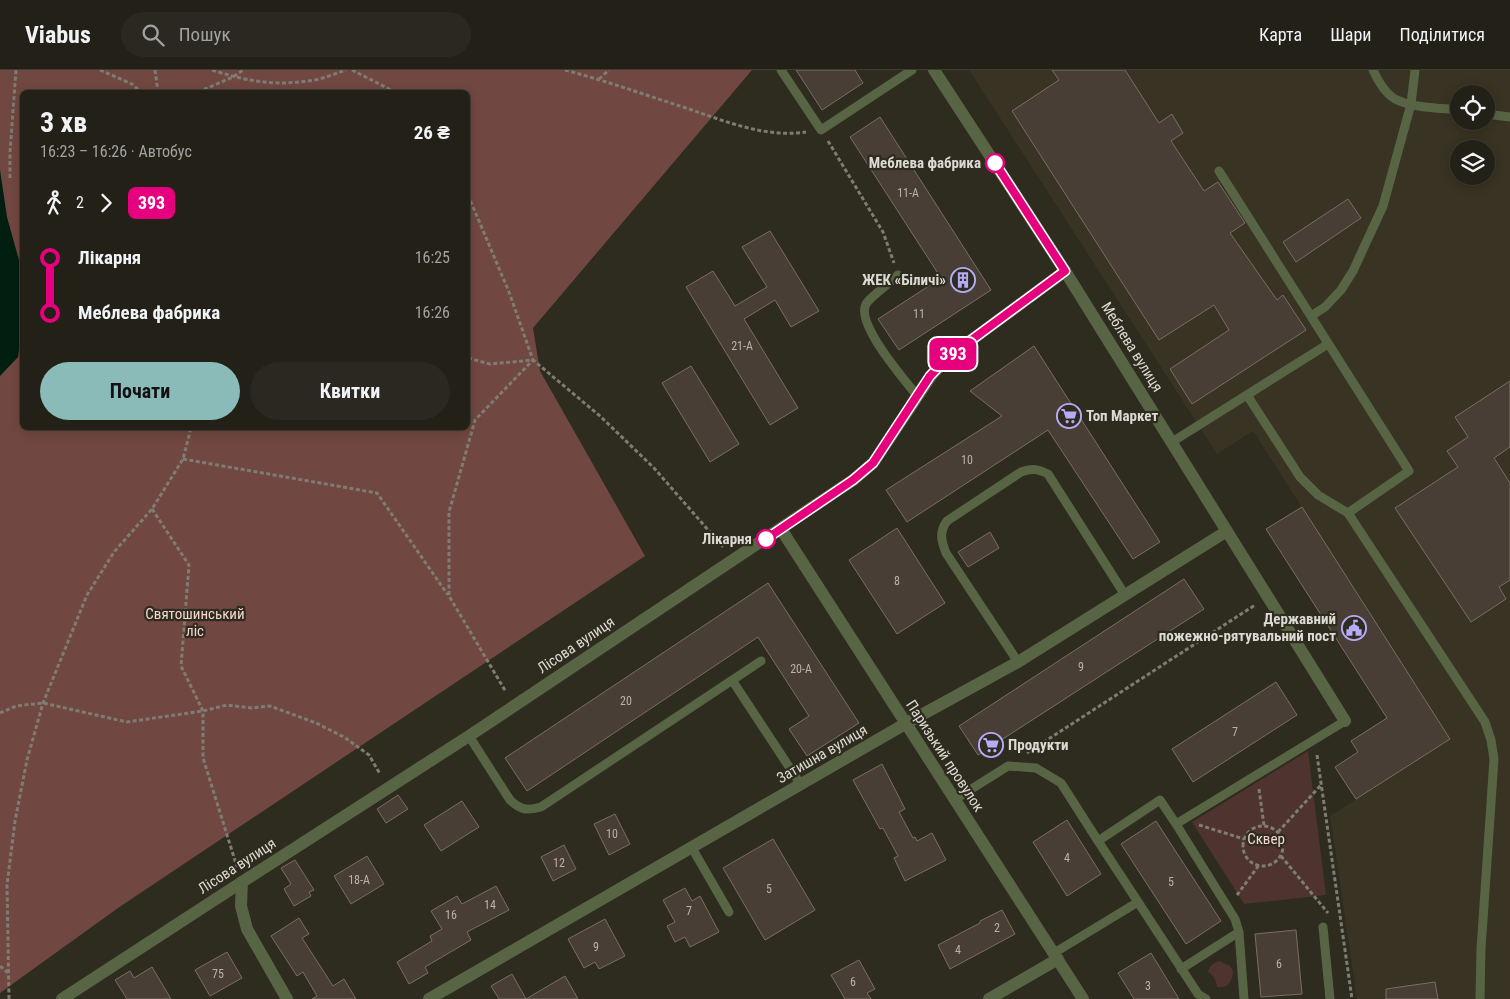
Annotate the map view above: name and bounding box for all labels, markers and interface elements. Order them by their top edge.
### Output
search box [121,12,471,57]
text: Viabus [25,21,91,49]
icon: search [139,21,167,49]
text: Пошук [179,23,231,46]
text: Карта [1259,24,1302,45]
text: Шари [1330,24,1371,45]
text: Поділитися [1399,24,1485,45]
map controls [1450,85,1495,185]
button: locate [1450,85,1495,130]
text: 3 хв [40,106,87,139]
text: 26 ₴ [414,121,450,144]
button: layers [1450,140,1495,185]
text: 16:23 – 16:26 · Автобус [40,142,192,161]
marker: Меблева фабрика [985,153,1005,173]
place label: Меблева фабрика [869,154,981,172]
house number: 11-А [897,186,919,200]
icon: walk [40,189,68,217]
icon: forward [92,189,120,217]
text: 393 [138,192,165,213]
text: 2 [76,193,84,212]
text: Лікарня [78,246,141,269]
text: 16:25 [415,248,450,267]
building icon: ЖЕК «Біличі» [950,267,976,293]
place label: ЖЕК «Біличі» [862,271,946,289]
street label: Меблева вулиця [1097,299,1167,395]
text: Меблева фабрика [78,301,220,324]
text: 16:26 [415,303,450,322]
house number: 11 [913,307,925,321]
line badge: 393 [924,338,982,370]
house number: 21-А [731,339,753,353]
text: 393 [939,343,967,364]
button: Почати [40,362,240,420]
button: Квитки [250,362,450,420]
supermarket icon: Топ Маркет [1056,403,1082,429]
place label: Топ Маркет [1086,407,1158,425]
house number: 10 [961,453,973,467]
marker: Лікарня [756,529,776,549]
place label: Лікарня [702,530,752,548]
house number: 8 [894,574,900,588]
park label: Святошинський ліс [145,605,245,640]
place label: Державний пожежно-рятувальний пост [1159,610,1336,645]
street label: Лісова вулиця [534,613,618,677]
public building icon: Державний пожежно-рятувальний пост [1341,615,1367,641]
house number: 9 [1078,660,1084,674]
house number: 20-А [790,662,812,676]
house number: 20 [620,694,632,708]
street label: Паризький провулок [902,697,988,815]
street label: Затишна вулиця [774,721,870,787]
house number: 7 [1232,725,1238,739]
supermarket icon: Продукти [978,732,1004,758]
place label: Продукти [1008,736,1069,754]
house number: 10 [606,827,618,841]
park label: Сквер [1247,830,1285,848]
street label: Лісова вулиця [195,834,279,898]
house number: 4 [1064,851,1070,865]
house number: 12 [553,856,565,870]
house number: 18-А [348,873,370,887]
house number: 5 [1168,875,1174,889]
house number: 5 [766,882,772,896]
house number: 14 [484,898,496,912]
house number: 7 [686,904,692,918]
house number: 16 [445,908,457,922]
house number: 2 [994,921,1000,935]
house number: 9 [593,940,599,954]
house number: 4 [955,943,961,957]
house number: 6 [1276,957,1282,971]
house number: 75 [212,967,224,981]
house number: 6 [850,975,856,989]
house number: 3 [1145,979,1151,993]

